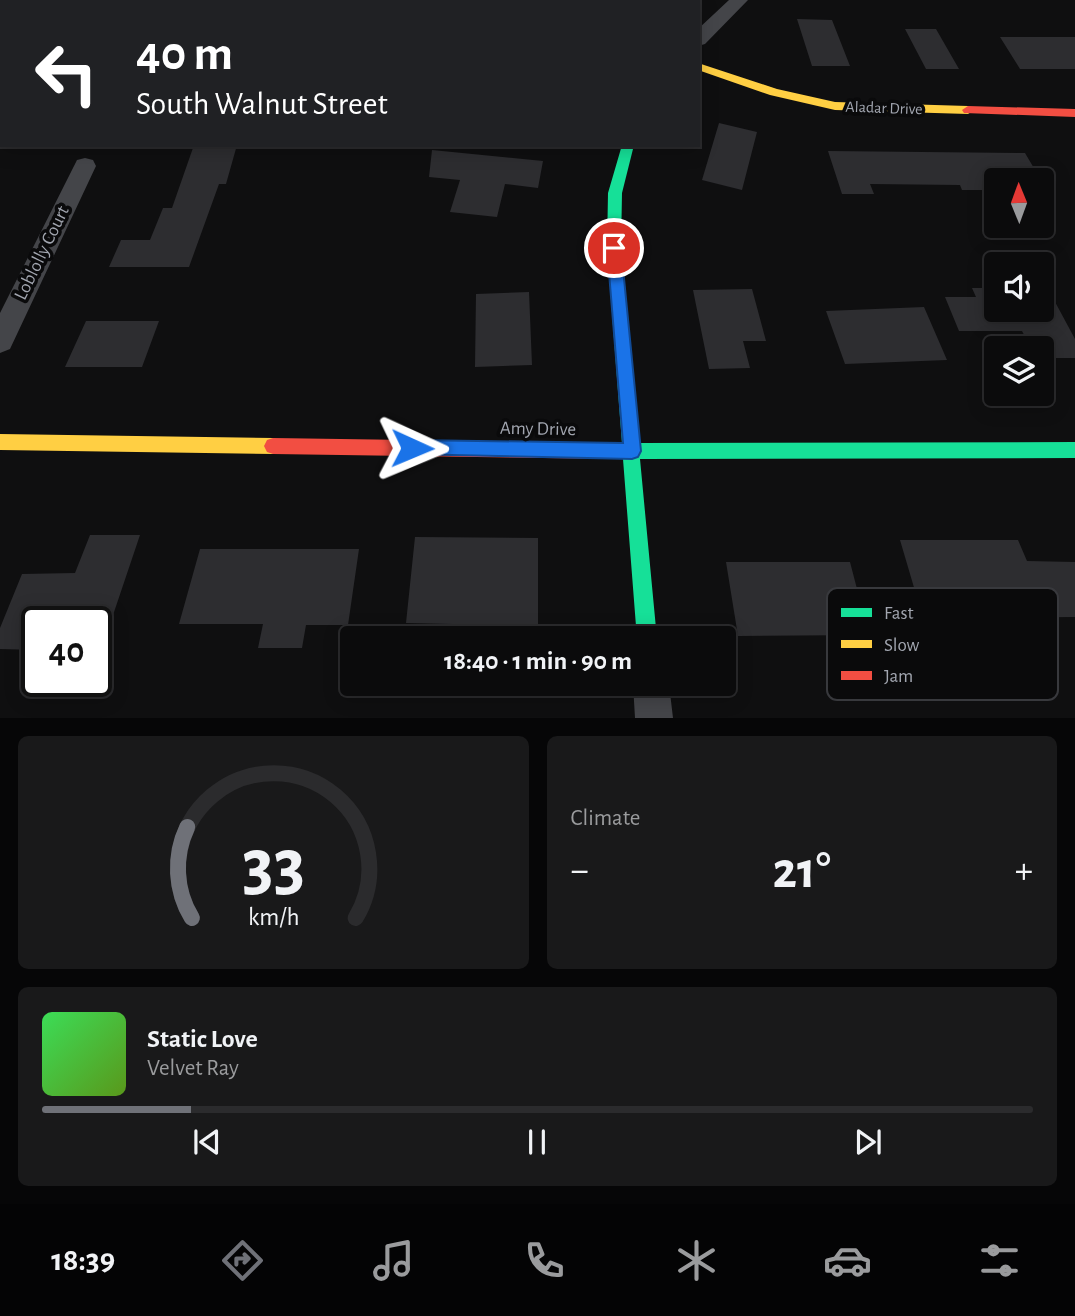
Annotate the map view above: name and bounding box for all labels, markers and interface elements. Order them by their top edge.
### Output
icon: left [21,28,112,119]
text: 40 m [136,30,233,79]
text: South Walnut Street [136,88,388,120]
street label: Aladar Drive [845,99,923,117]
north arrow [984,168,1054,238]
map controls [984,168,1054,406]
street label: Loblolly Court [11,203,73,303]
pin [584,218,644,278]
icon: arrive [595,229,633,267]
button: sound [984,252,1054,322]
button: layers [984,336,1054,406]
position arrow [375,411,449,485]
street label: Amy Drive [500,419,576,439]
legend [827,588,1058,700]
text: Fast [884,604,914,623]
speed limit sign: 40 [21,606,112,697]
text: Slow [884,636,920,655]
text: 18:40 · 1 min · 90 m [444,648,632,674]
text: Jam [884,667,913,686]
text: Climate [571,807,640,830]
text: 33 [242,831,305,904]
text: 21° [773,845,831,897]
text: − [571,852,589,890]
text: + [1015,852,1033,890]
text: km/h [247,905,299,930]
text: Static Love [147,1026,258,1052]
text: Velvet Ray [147,1057,239,1080]
icon: previous [188,1123,226,1161]
icon: pause [518,1123,556,1161]
icon: next [849,1123,887,1161]
icon: directions [218,1236,267,1285]
icon: music [369,1236,418,1285]
icon: phone [520,1236,569,1285]
icon: climate [672,1236,721,1285]
icon: car [823,1236,872,1285]
icon: filters [975,1236,1024,1285]
text: 18:39 [51,1244,115,1276]

